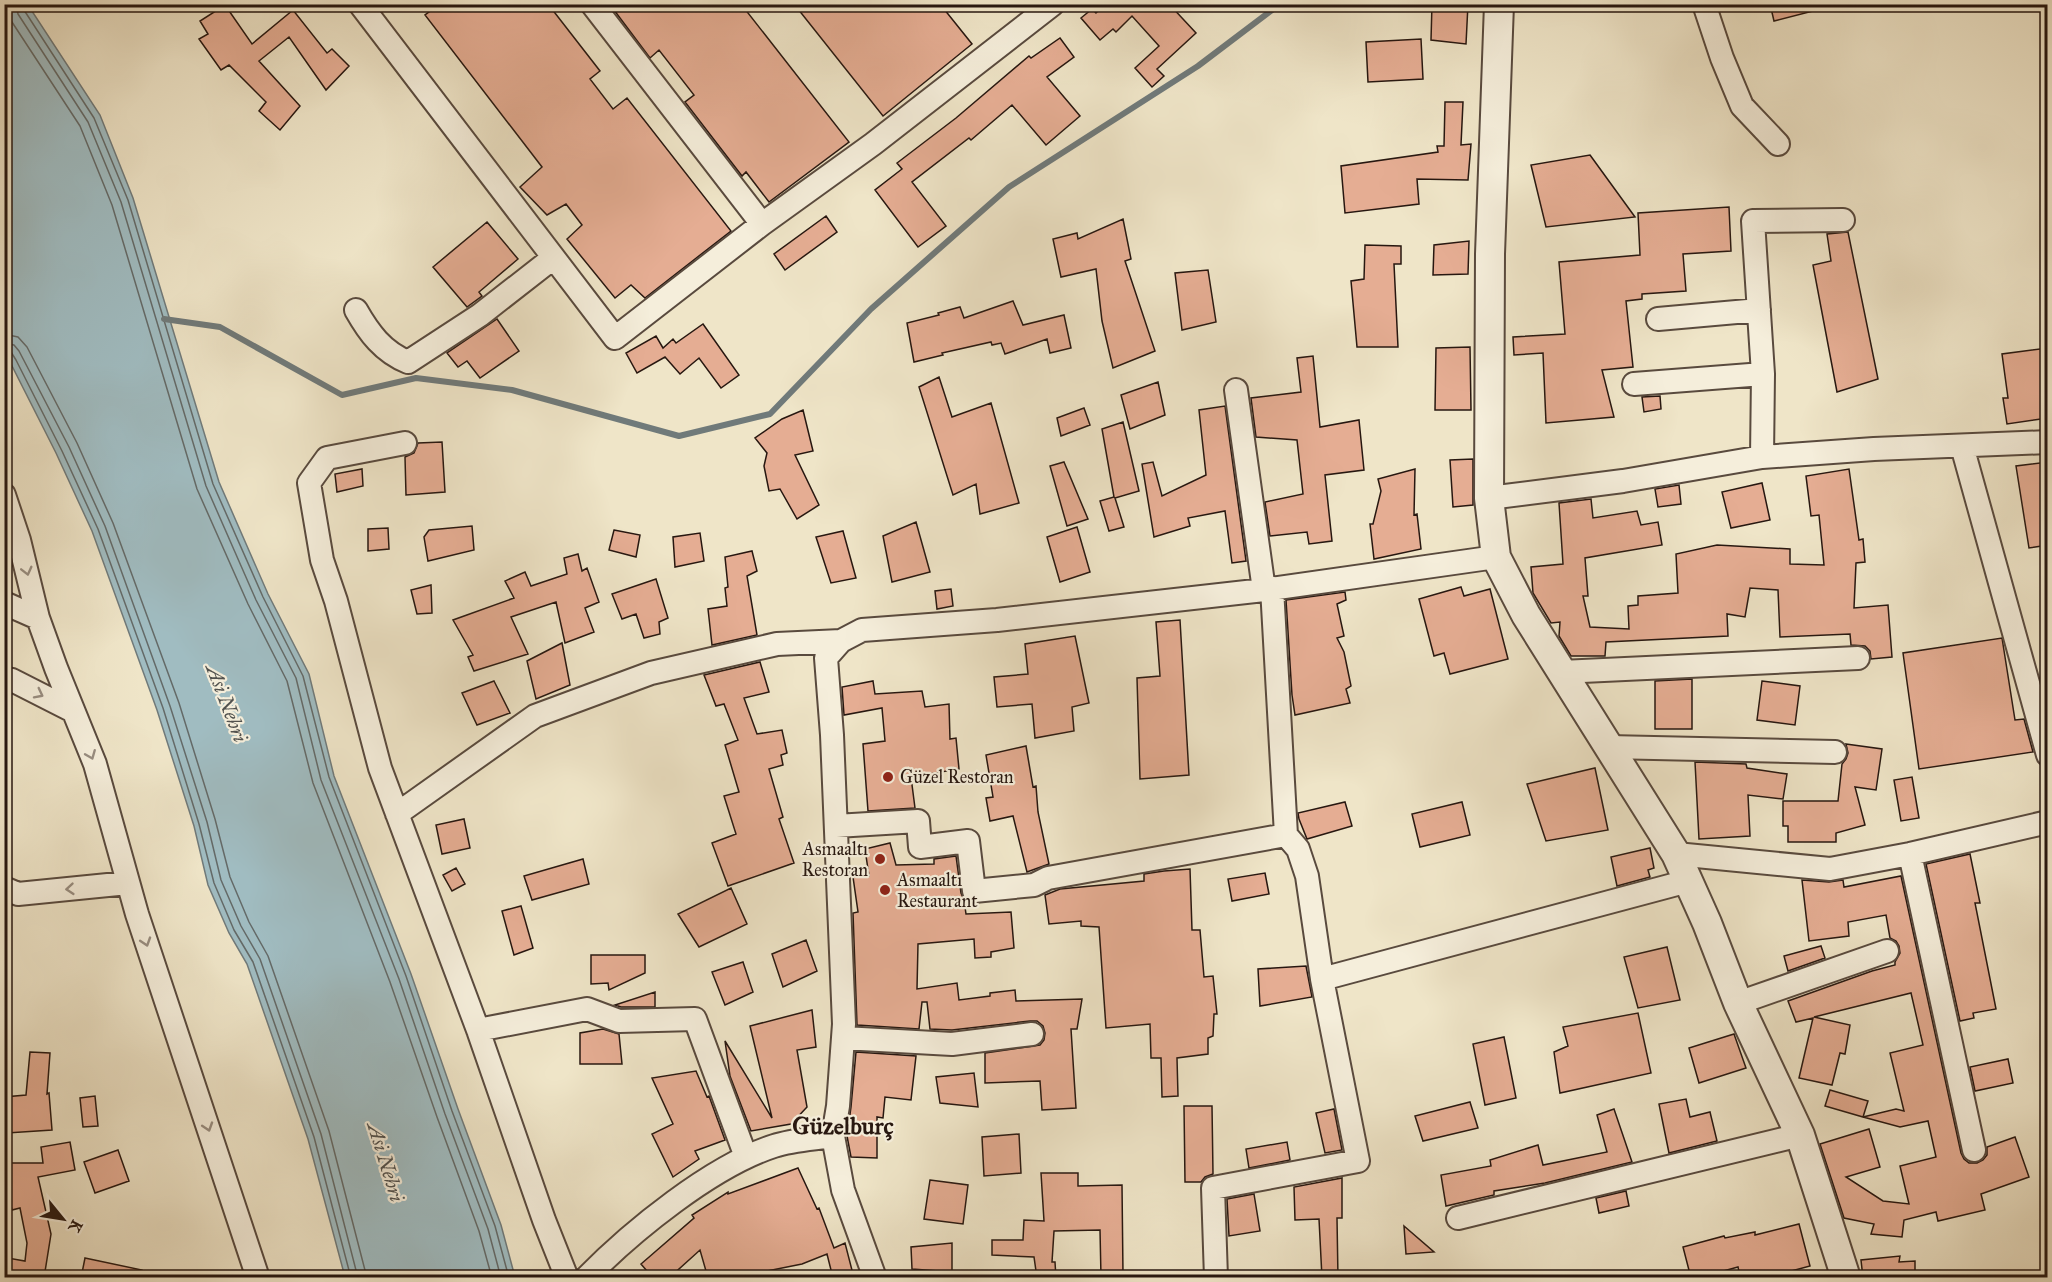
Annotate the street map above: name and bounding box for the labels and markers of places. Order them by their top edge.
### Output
place label: Güzel Restoran [900,766,1014,788]
marker: Güzel Restoran [881,770,895,784]
place label: Asmaaltı Restoran [802,838,868,881]
marker: Asmaaltı Restoran [873,852,887,866]
place label: Asmaaltı Restaurant [896,869,978,912]
marker: Asmaaltı Restaurant [878,883,892,897]

